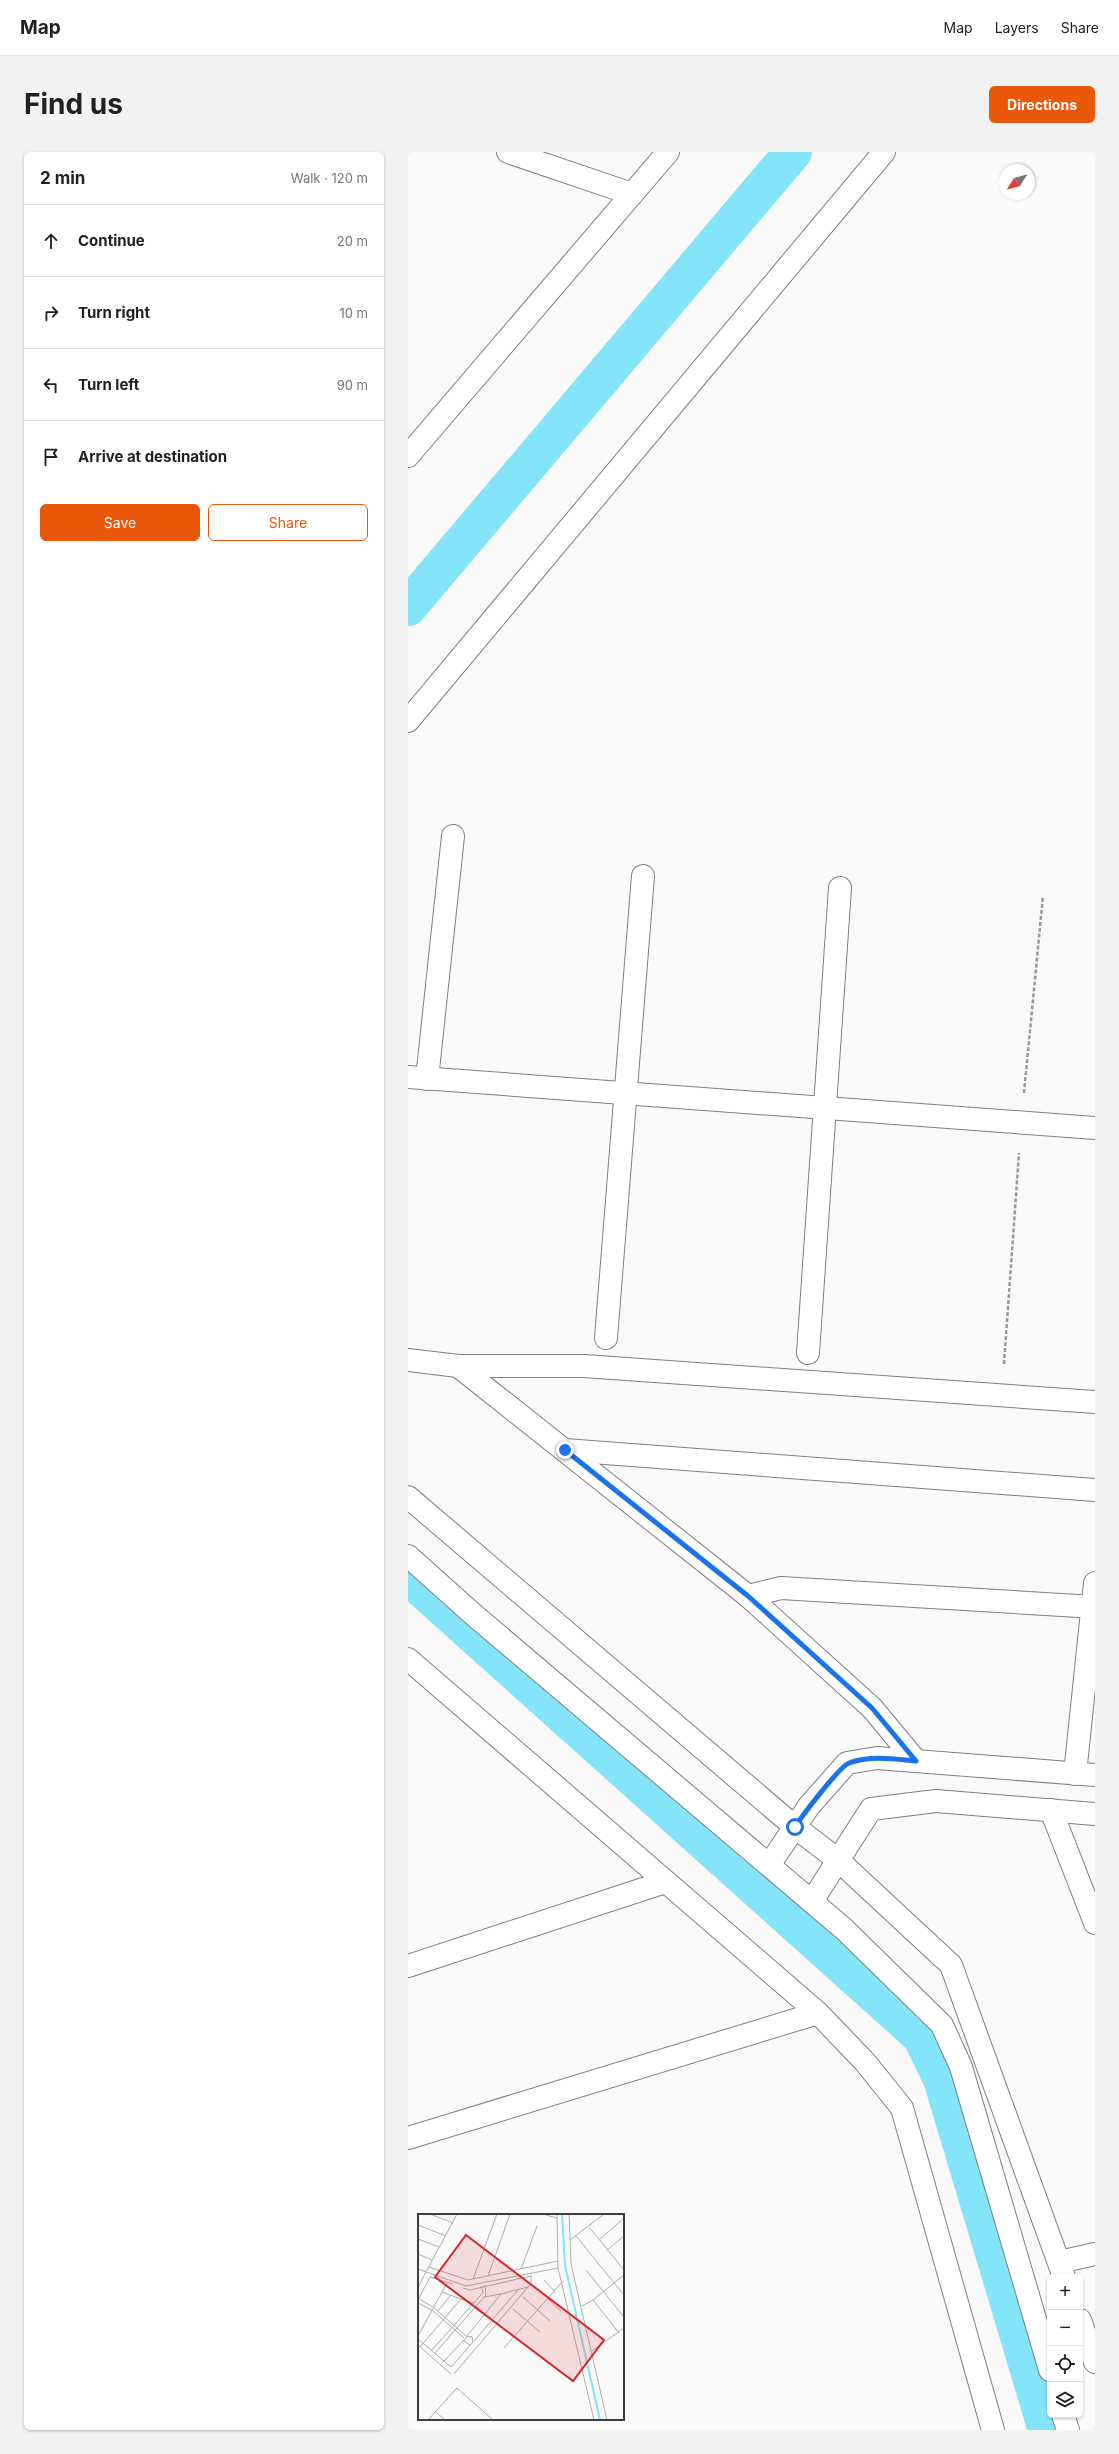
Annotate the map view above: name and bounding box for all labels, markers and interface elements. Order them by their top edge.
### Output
text: Map [20,16,61,39]
text: Map [944,19,973,36]
text: Layers [995,19,1039,36]
text: Share [1061,19,1099,36]
button: Directions [989,86,1095,123]
text: Find us [24,87,123,121]
north arrow [999,164,1035,200]
text: 2 min [40,168,85,188]
text: Walk · 120 m [291,170,368,186]
icon: ahead [40,230,62,252]
text: Continue [78,231,145,250]
text: 20 m [337,233,368,249]
icon: right [40,302,62,324]
text: Turn right [78,303,150,322]
text: 10 m [339,305,368,321]
icon: left [40,374,62,396]
text: Turn left [78,375,139,394]
text: 90 m [337,377,368,393]
icon: arrive [40,446,62,468]
text: Arrive at destination [78,447,227,466]
button: Save [40,504,200,541]
button: Share [208,504,368,541]
route end [556,1441,574,1459]
route start [786,1818,804,1836]
inset map [418,2214,624,2420]
map controls [1047,2274,1083,2418]
button: + [1047,2274,1083,2310]
button: − [1047,2310,1083,2346]
button: locate [1047,2346,1083,2382]
button: layers [1047,2382,1083,2418]

